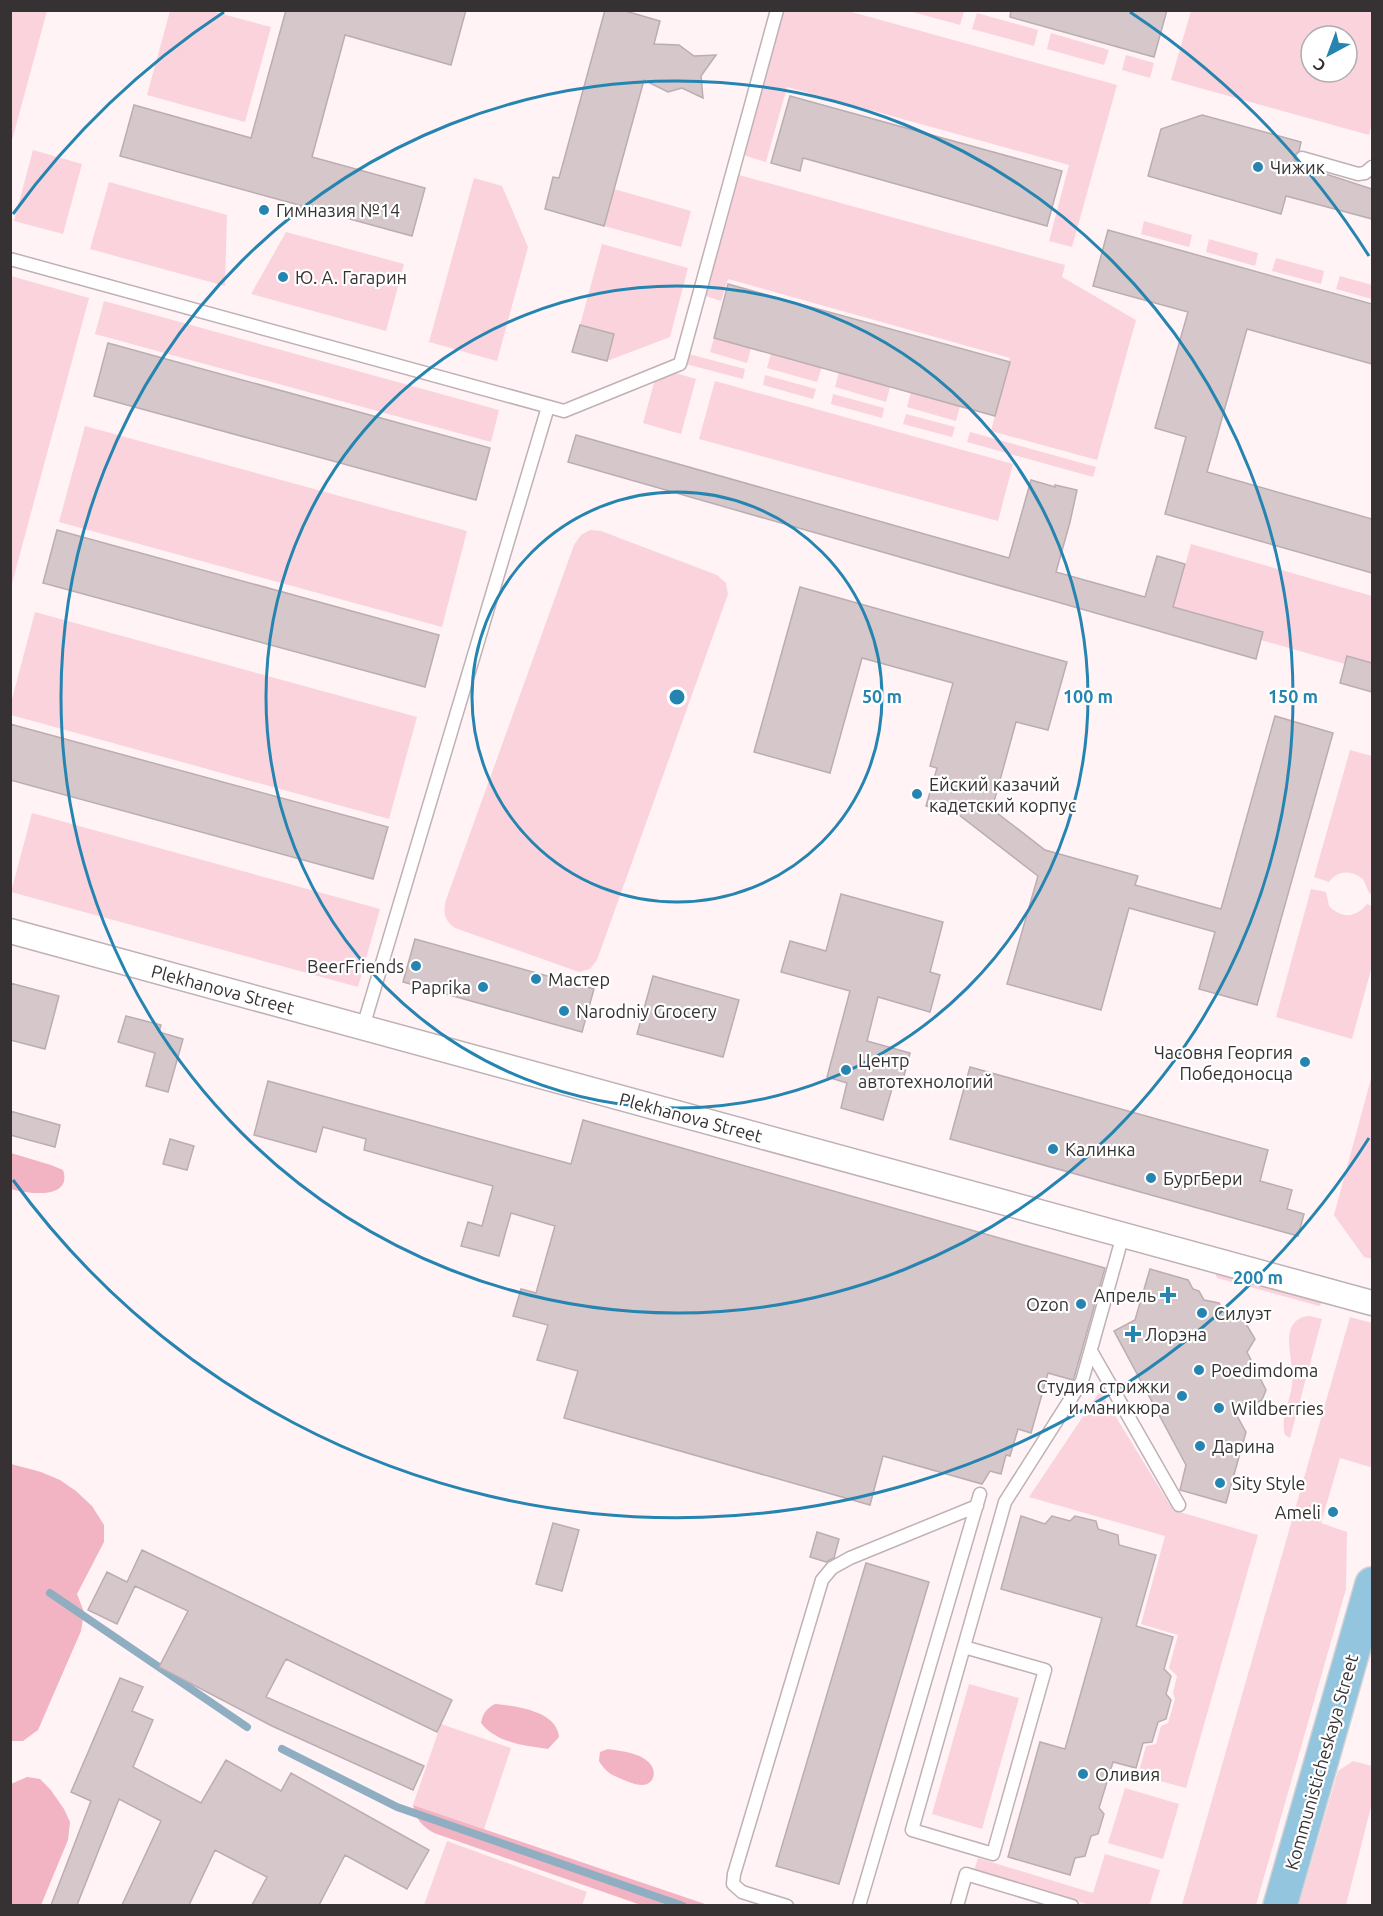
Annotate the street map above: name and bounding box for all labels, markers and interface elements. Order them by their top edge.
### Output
north arrow [1299,24,1359,84]
text: С [1309,55,1329,75]
place label: Чижик [1270,157,1325,177]
marker: Чижик [1251,160,1265,174]
place label: Гимназия №14 [276,200,400,220]
marker: Гимназия №14 [257,203,271,217]
place label: Ю. А. Гагарин [295,267,407,287]
marker: Ю. А. Гагарин [276,270,290,284]
text: 50 m [862,686,902,706]
text: 100 m [1063,686,1113,706]
text: 150 m [1268,686,1318,706]
centre of rings [667,687,687,707]
place label: Ейский казачий кадетский корпус [929,774,1076,815]
marker: Ейский казачий кадетский корпус [910,787,924,801]
place label: BeerFriends [307,956,404,976]
marker: BeerFriends [409,959,423,973]
street label: Plekhanova Street [149,960,297,1018]
place label: Мастер [548,969,610,989]
marker: Мастер [529,972,543,986]
place label: Paprika [411,977,471,997]
marker: Paprika [476,980,490,994]
place label: Narodniy Grocery [576,1001,717,1021]
marker: Narodniy Grocery [557,1004,571,1018]
place label: Часовня Георгия Победоносца [1154,1042,1293,1083]
place label: Центр автотехнологий [858,1050,993,1091]
marker: Часовня Георгия Победоносца [1298,1055,1312,1069]
marker: Центр автотехнологий [839,1063,853,1077]
street label: Plekhanova Street [617,1088,765,1146]
place label: Калинка [1065,1139,1135,1159]
marker: Калинка [1046,1142,1060,1156]
place label: БургБери [1163,1168,1243,1188]
marker: БургБери [1144,1171,1158,1185]
text: 200 m [1233,1267,1283,1287]
place label: Апрель [1094,1285,1156,1305]
marker: Апрель [1161,1288,1175,1302]
place label: Ozon [1026,1294,1069,1314]
marker: Ozon [1074,1297,1088,1311]
place label: Силуэт [1214,1303,1272,1323]
marker: Силуэт [1195,1306,1209,1320]
place label: Лорэна [1145,1324,1207,1344]
marker: Лорэна [1126,1327,1140,1341]
place label: Poedimdoma [1211,1360,1318,1380]
marker: Poedimdoma [1192,1363,1206,1377]
place label: Студия стрижки и маникюра [1036,1376,1170,1417]
marker: Студия стрижки и маникюра [1175,1389,1189,1403]
place label: Wildberries [1231,1398,1324,1418]
marker: Wildberries [1212,1401,1226,1415]
place label: Дарина [1212,1436,1275,1456]
marker: Дарина [1193,1439,1207,1453]
place label: Sity Style [1232,1473,1306,1493]
marker: Sity Style [1213,1476,1227,1490]
place label: Ameli [1275,1502,1321,1522]
marker: Ameli [1326,1505,1340,1519]
street label: Kommunisticheskaya Street [1281,1652,1361,1872]
place label: Оливия [1095,1764,1160,1784]
marker: Оливия [1076,1767,1090,1781]

